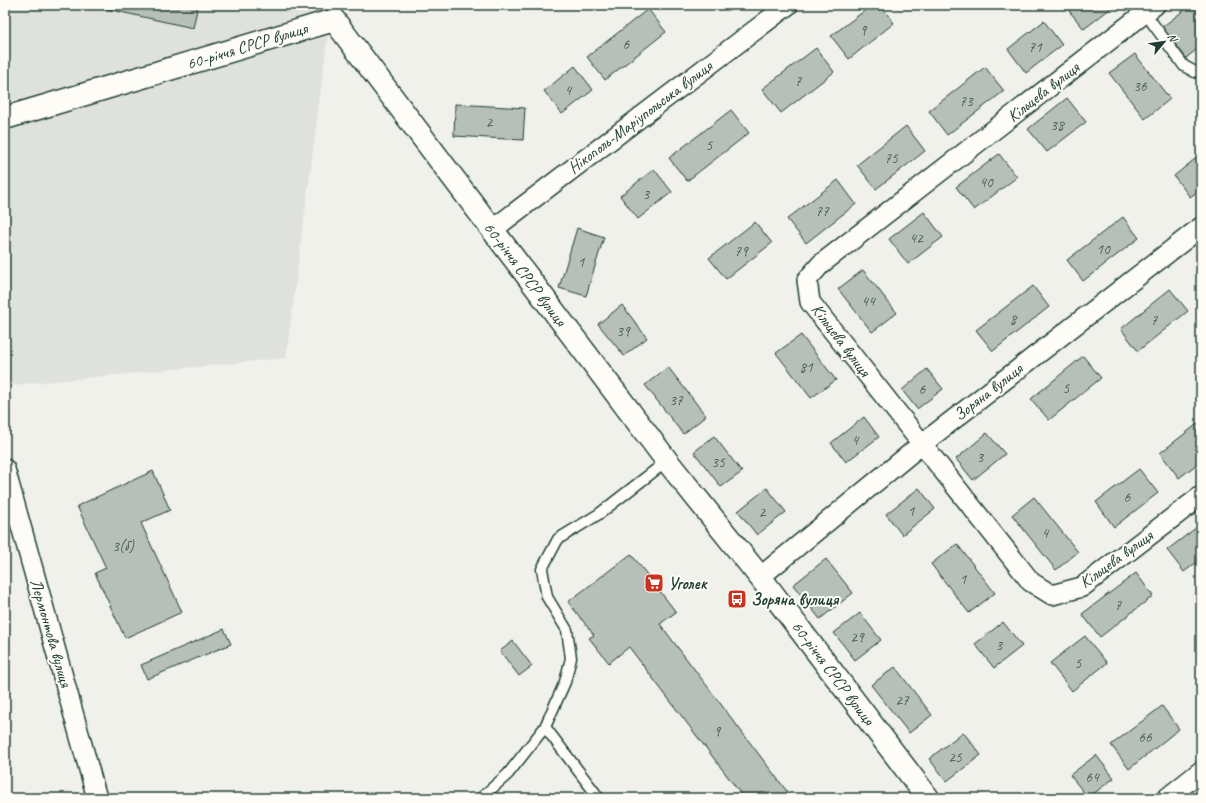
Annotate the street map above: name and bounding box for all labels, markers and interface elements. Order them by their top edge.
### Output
street label: 60-річчя СРСР вулиця [184,17,311,74]
house number: 9 [860,21,868,40]
north arrow [1144,22,1184,62]
text: N [1165,31,1182,45]
house number: 6 [623,35,631,54]
house number: 71 [1028,38,1043,57]
street label: Нікополь-Маріупольська вулиця [564,55,717,178]
street label: Кільцева вулиця [1003,56,1085,127]
house number: 7 [795,72,803,91]
house number: 36 [1133,77,1148,96]
house number: 4 [565,81,573,100]
house number: 73 [959,92,974,111]
house number: 2 [486,113,494,132]
house number: 38 [1050,116,1065,135]
house number: 5 [706,136,714,155]
house number: 75 [884,149,899,168]
house number: 40 [979,173,994,192]
house number: 3 [643,185,651,204]
house number: 77 [815,202,830,221]
street label: 60-річчя СРСР вулиця [479,218,572,331]
house number: 42 [909,229,924,248]
house number: 10 [1096,240,1111,259]
house number: 79 [734,242,749,261]
house number: 1 [578,253,586,272]
house number: 44 [861,292,876,311]
street label: Кільцева вулиця [807,299,876,382]
house number: 8 [1010,310,1018,329]
house number: 7 [1151,311,1159,330]
house number: 39 [616,322,631,341]
house number: 81 [799,358,814,377]
street label: Зоряна вулиця [949,358,1028,425]
house number: 5 [1063,379,1071,398]
house number: 6 [919,380,927,399]
house number: 37 [669,391,684,410]
house number: 4 [852,431,860,450]
house number: 3 [977,448,985,467]
house number: 35 [711,453,726,472]
house number: 6 [1124,488,1132,507]
house number: 1 [908,502,916,521]
house number: 2 [759,503,767,522]
house number: 4 [1042,524,1050,543]
street label: Кільцева вулиця [1075,524,1158,593]
house number: 3(б) [112,537,135,556]
house number: 1 [960,570,968,589]
supermarket icon: Уголек [643,572,665,594]
place label: Уголек [668,573,708,594]
street label: Лермонтова вулиця [26,576,77,690]
bus stop icon: Зоряна вулиця [726,588,748,610]
place label: Зоряна вулиця [751,589,840,610]
house number: 7 [1115,596,1123,615]
street label: 60-річчя СРСР вулиця [787,617,880,730]
house number: 29 [850,628,865,647]
house number: 3 [996,636,1004,655]
house number: 5 [1075,654,1083,673]
house number: 27 [895,691,910,710]
house number: 9 [714,722,722,741]
house number: 66 [1138,728,1153,747]
house number: 25 [948,748,963,767]
house number: 64 [1085,768,1100,787]

